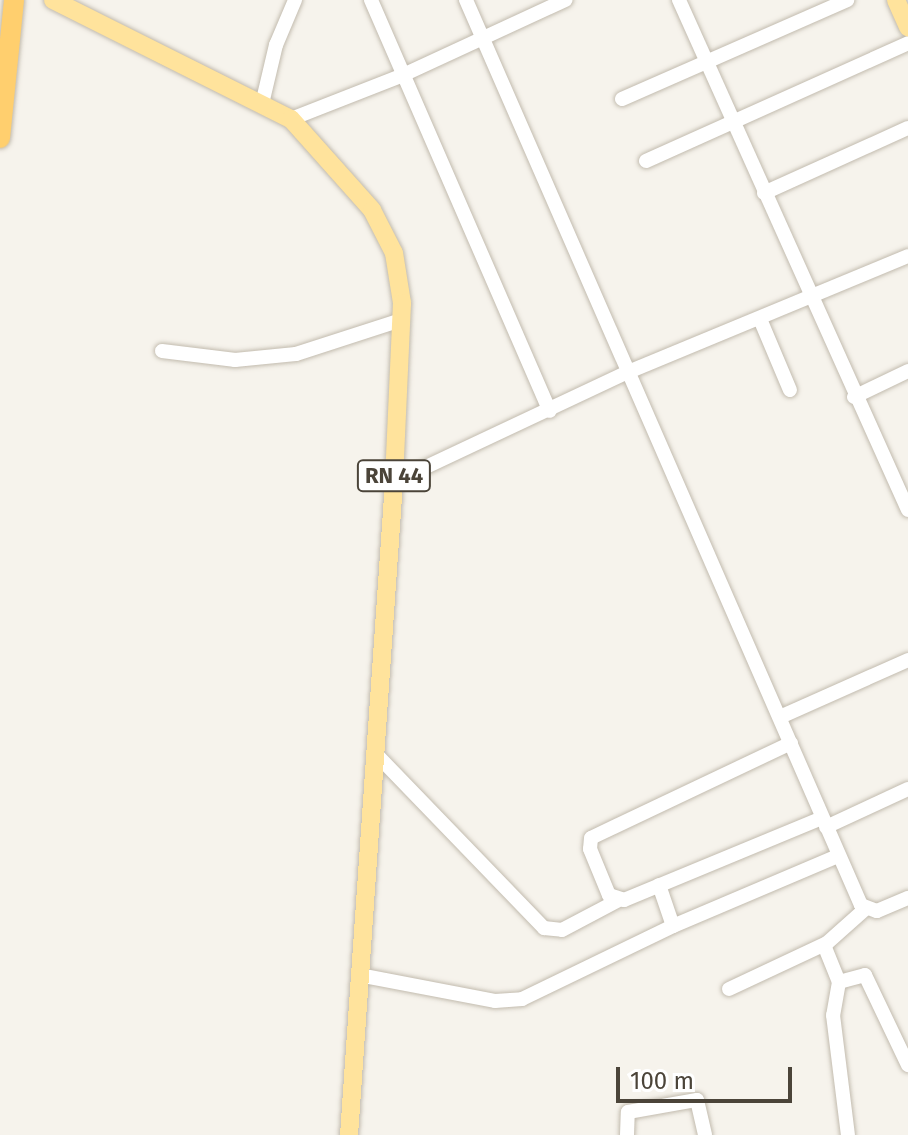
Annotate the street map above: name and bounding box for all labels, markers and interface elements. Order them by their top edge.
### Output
road number: RN 44 [356,458,432,494]
scale bar [620,1051,796,1101]
text: 100 m [630,1067,694,1095]

